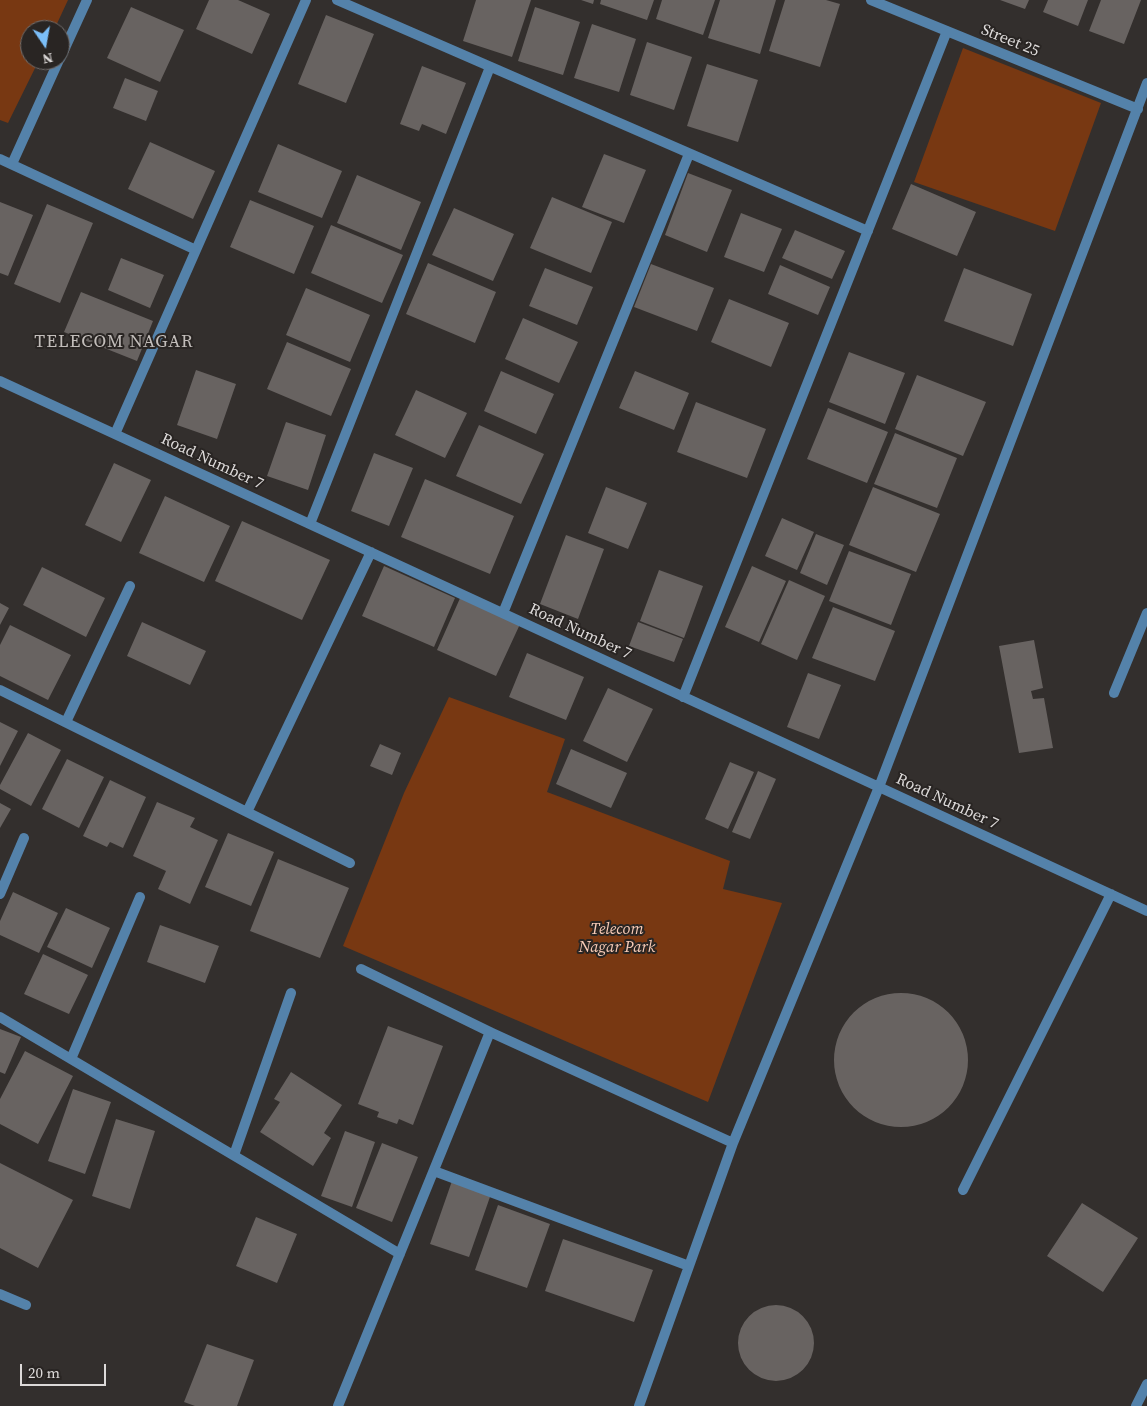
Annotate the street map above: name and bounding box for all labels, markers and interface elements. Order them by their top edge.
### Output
north arrow [20,20,70,70]
street label: Street 25 [978,21,1042,61]
text: N [41,48,55,70]
district label: TELECOM NAGAR [33,331,195,353]
street label: Road Number 7 [158,430,266,494]
street label: Road Number 7 [526,600,634,664]
street label: Road Number 7 [893,770,1001,834]
park label: Telecom Nagar Park [579,920,655,958]
scale bar [22,1354,109,1386]
text: 20 m [28,1362,60,1383]

